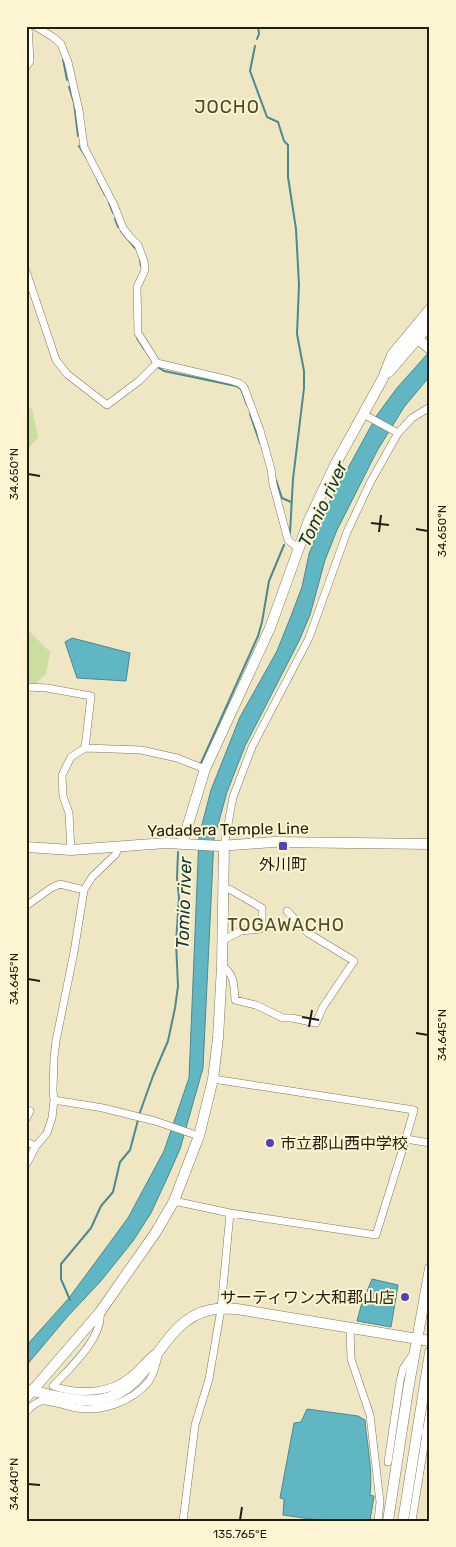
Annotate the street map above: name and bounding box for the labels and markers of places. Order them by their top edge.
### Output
marker: 外川町 [277,840,289,852]
place label: 外川町 [259,855,307,874]
place label: 市立郡山西中学校 [280,1134,408,1153]
marker: 市立郡山西中学校 [264,1137,276,1149]
place label: サーティワン大和郡山店 [220,1288,395,1307]
marker: サーティワン大和郡山店 [399,1291,411,1303]

